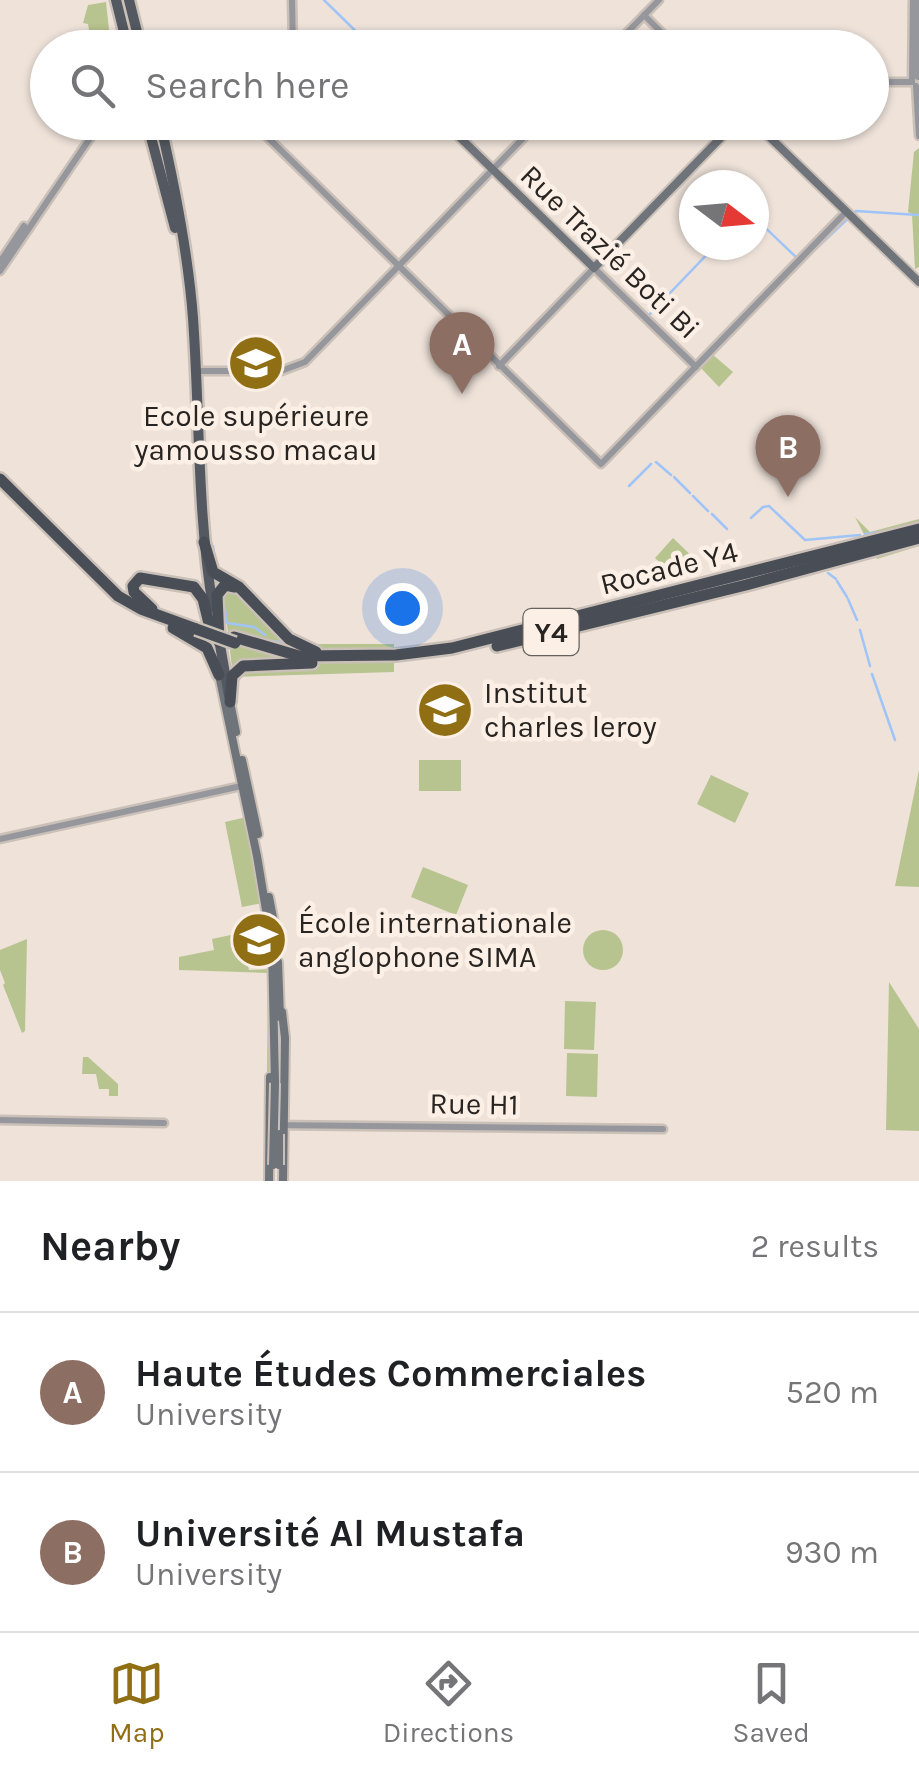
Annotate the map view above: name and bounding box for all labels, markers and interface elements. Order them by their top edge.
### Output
search box [30,30,889,140]
icon: search [65,58,120,113]
text: Search here [145,63,349,108]
street label: Rue Trazié Boti Bi [513,157,707,347]
north arrow [679,170,769,260]
pin: A [430,312,494,394]
school or university icon: Ecole supérieure yamousso macau [226,333,286,393]
place label: Ecole supérieure yamousso macau [134,398,377,468]
pin: B [756,414,820,497]
street label: Rocade Y4 [597,534,742,602]
your location [377,583,428,634]
road number: Y4 [524,609,578,655]
place label: Institut charles leroy [484,675,657,745]
school or university icon: Institut charles leroy [415,680,475,740]
place label: École internationale anglophone SIMA [298,905,572,975]
school or university icon: École internationale anglophone SIMA [229,910,289,970]
street label: Rue H1 [429,1085,519,1123]
text: Nearby [40,1221,180,1271]
text: 2 results [751,1228,879,1265]
text: Haute Études Commerciales [135,1351,646,1396]
text: A [62,1374,83,1411]
text: 520 m [786,1374,879,1411]
text: University [135,1396,282,1433]
text: Université Al Mustafa [135,1511,525,1556]
text: B [62,1534,83,1571]
text: 930 m [785,1534,879,1571]
text: University [135,1556,282,1593]
tab: Map [109,1656,165,1749]
tab: Directions [383,1656,514,1749]
tab: Saved [732,1656,810,1749]

